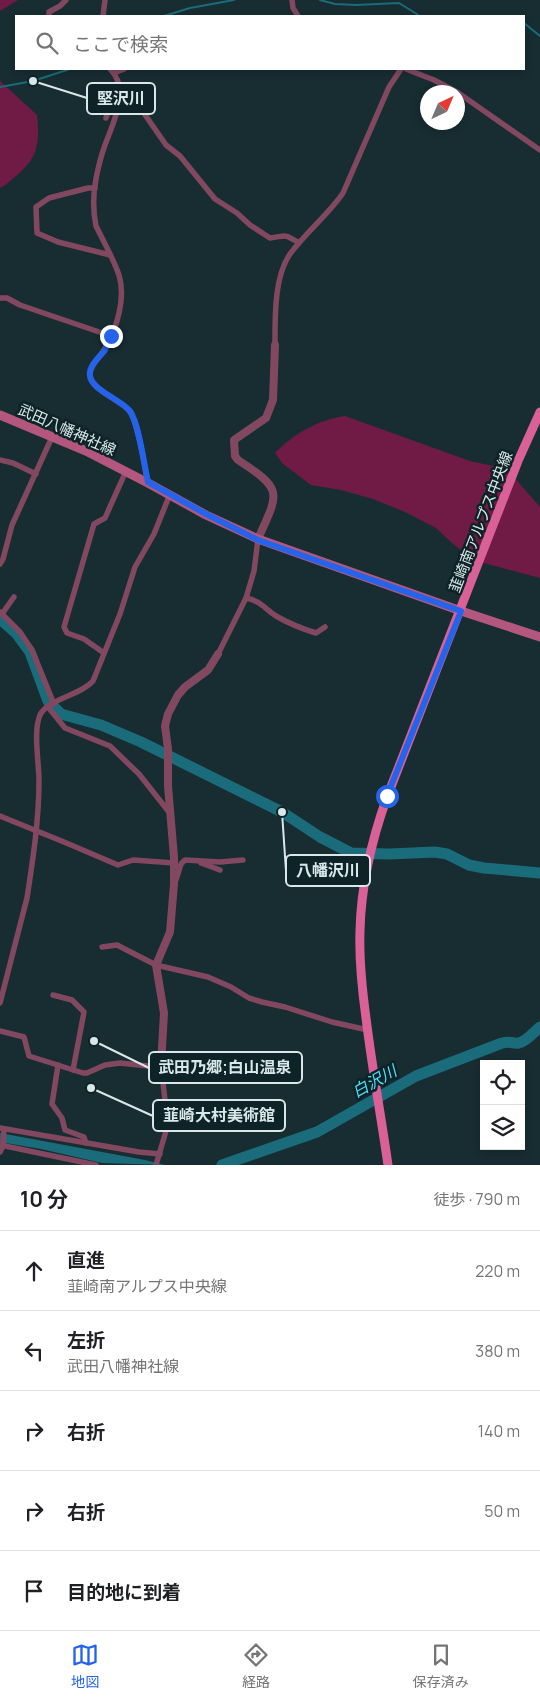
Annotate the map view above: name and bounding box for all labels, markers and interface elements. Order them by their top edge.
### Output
search box [15,15,525,70]
icon: search [33,29,61,57]
text: ここで検索 [73,31,168,57]
callout: 堅沢川 [87,83,155,114]
north arrow [420,85,465,130]
text: 堅沢川 [97,87,145,109]
route end [100,325,123,348]
street label: 武田八幡神社線 [15,399,119,460]
street label: 韮崎南アルプス中央線 [444,448,517,596]
route start [376,785,399,808]
callout: 八幡沢川 [286,855,370,886]
text: 八幡沢川 [296,859,360,881]
callout: 武田乃郷;白山温泉 [149,1052,302,1083]
text: 武田乃郷;白山温泉 [158,1056,292,1078]
water label: 白沢川 [348,1059,402,1102]
map controls [480,1060,525,1150]
button: locate [480,1060,525,1105]
callout: 韮崎大村美術館 [153,1100,285,1131]
text: 韮崎大村美術館 [163,1104,275,1126]
button: layers [480,1105,525,1150]
text: 10 分 [20,1185,68,1213]
text: 徒歩 · 790 m [433,1188,520,1210]
text: 直進 [67,1247,105,1273]
icon: ahead [20,1257,48,1285]
text: 220 m [475,1260,520,1282]
text: 韮崎南アルプス中央線 [67,1275,227,1297]
text: 左折 [67,1327,105,1353]
icon: left [20,1337,48,1365]
text: 380 m [475,1340,520,1362]
text: 武田八幡神社線 [67,1355,179,1377]
icon: right [20,1417,48,1445]
text: 右折 [67,1419,105,1445]
text: 140 m [478,1420,520,1442]
icon: right [20,1497,48,1525]
text: 右折 [67,1499,105,1525]
text: 50 m [484,1500,520,1522]
icon: arrive [20,1577,48,1605]
text: 目的地に到着 [67,1579,181,1605]
tab: 地図 [71,1641,99,1691]
tab: 経路 [242,1641,270,1691]
tab: 保存済み [413,1641,469,1691]

